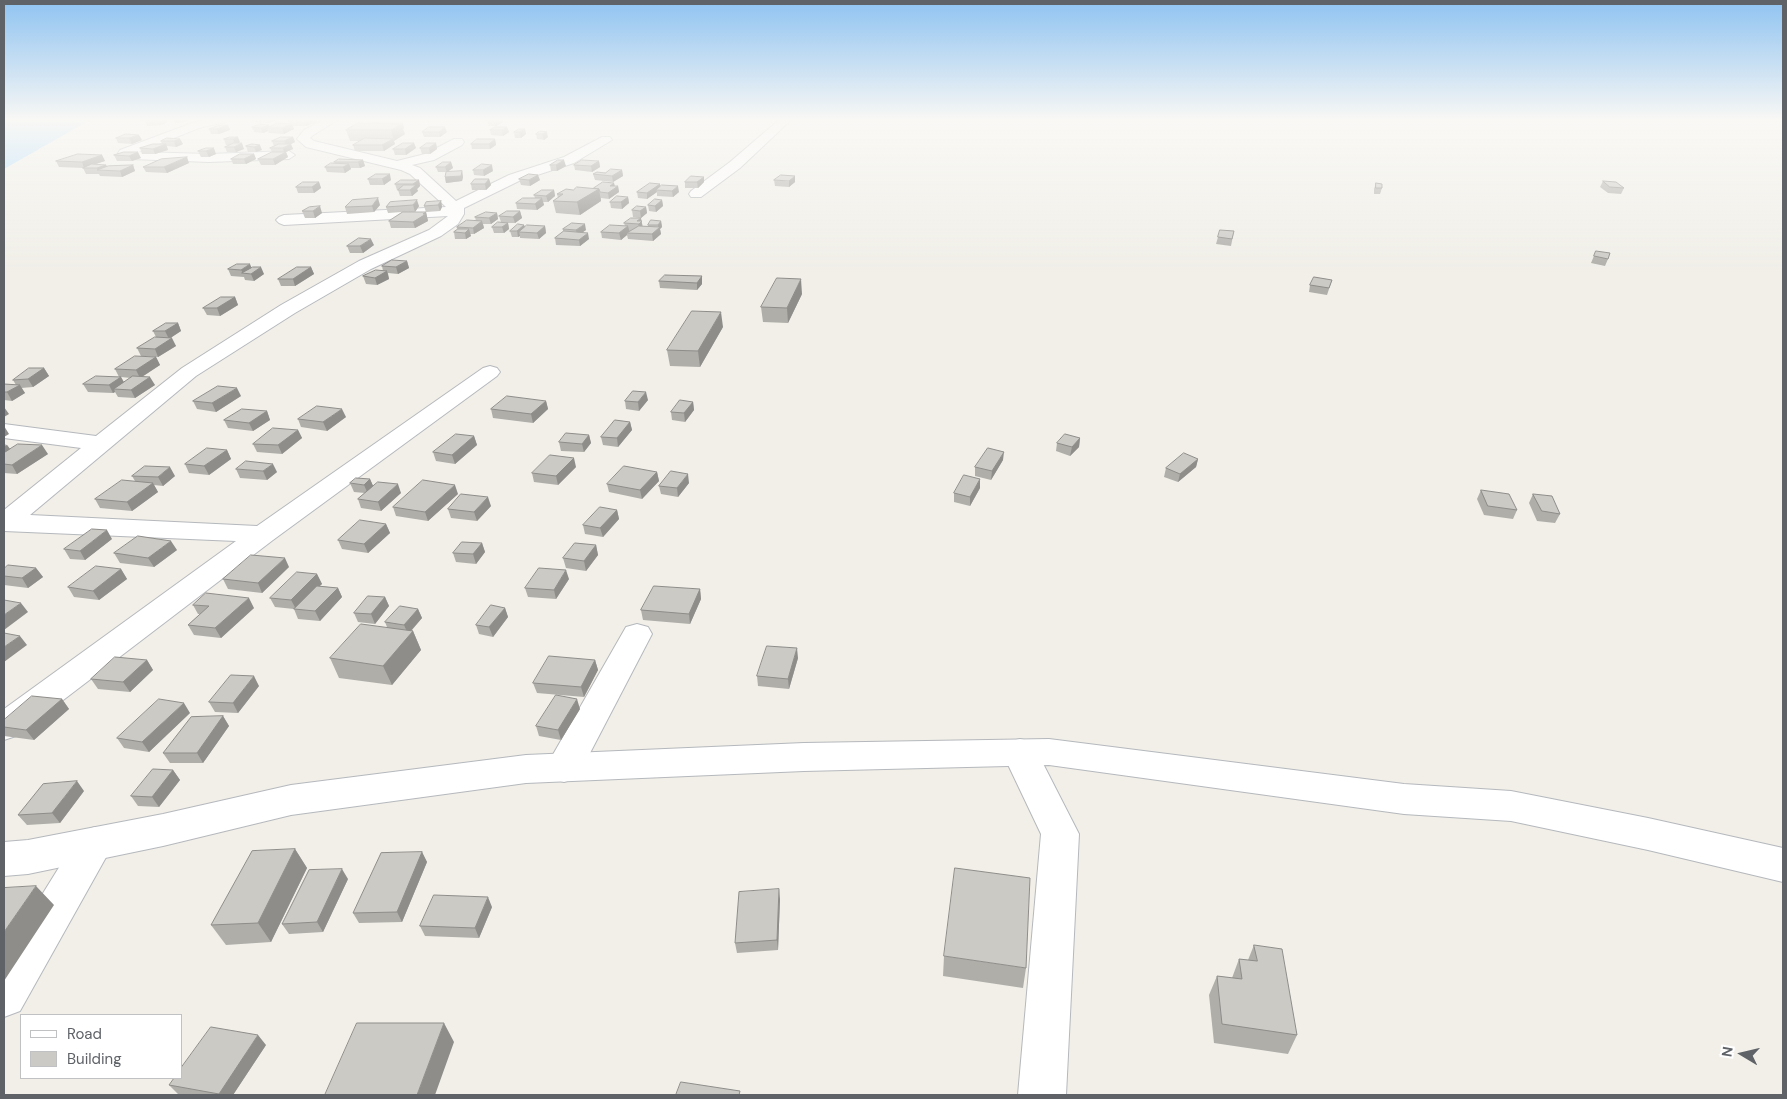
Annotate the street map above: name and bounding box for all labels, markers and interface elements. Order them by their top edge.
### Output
legend [20,1014,182,1079]
text: Road [67,1024,102,1044]
north arrow [1717,1029,1767,1079]
text: N [1717,1045,1737,1058]
text: Building [67,1049,122,1069]

